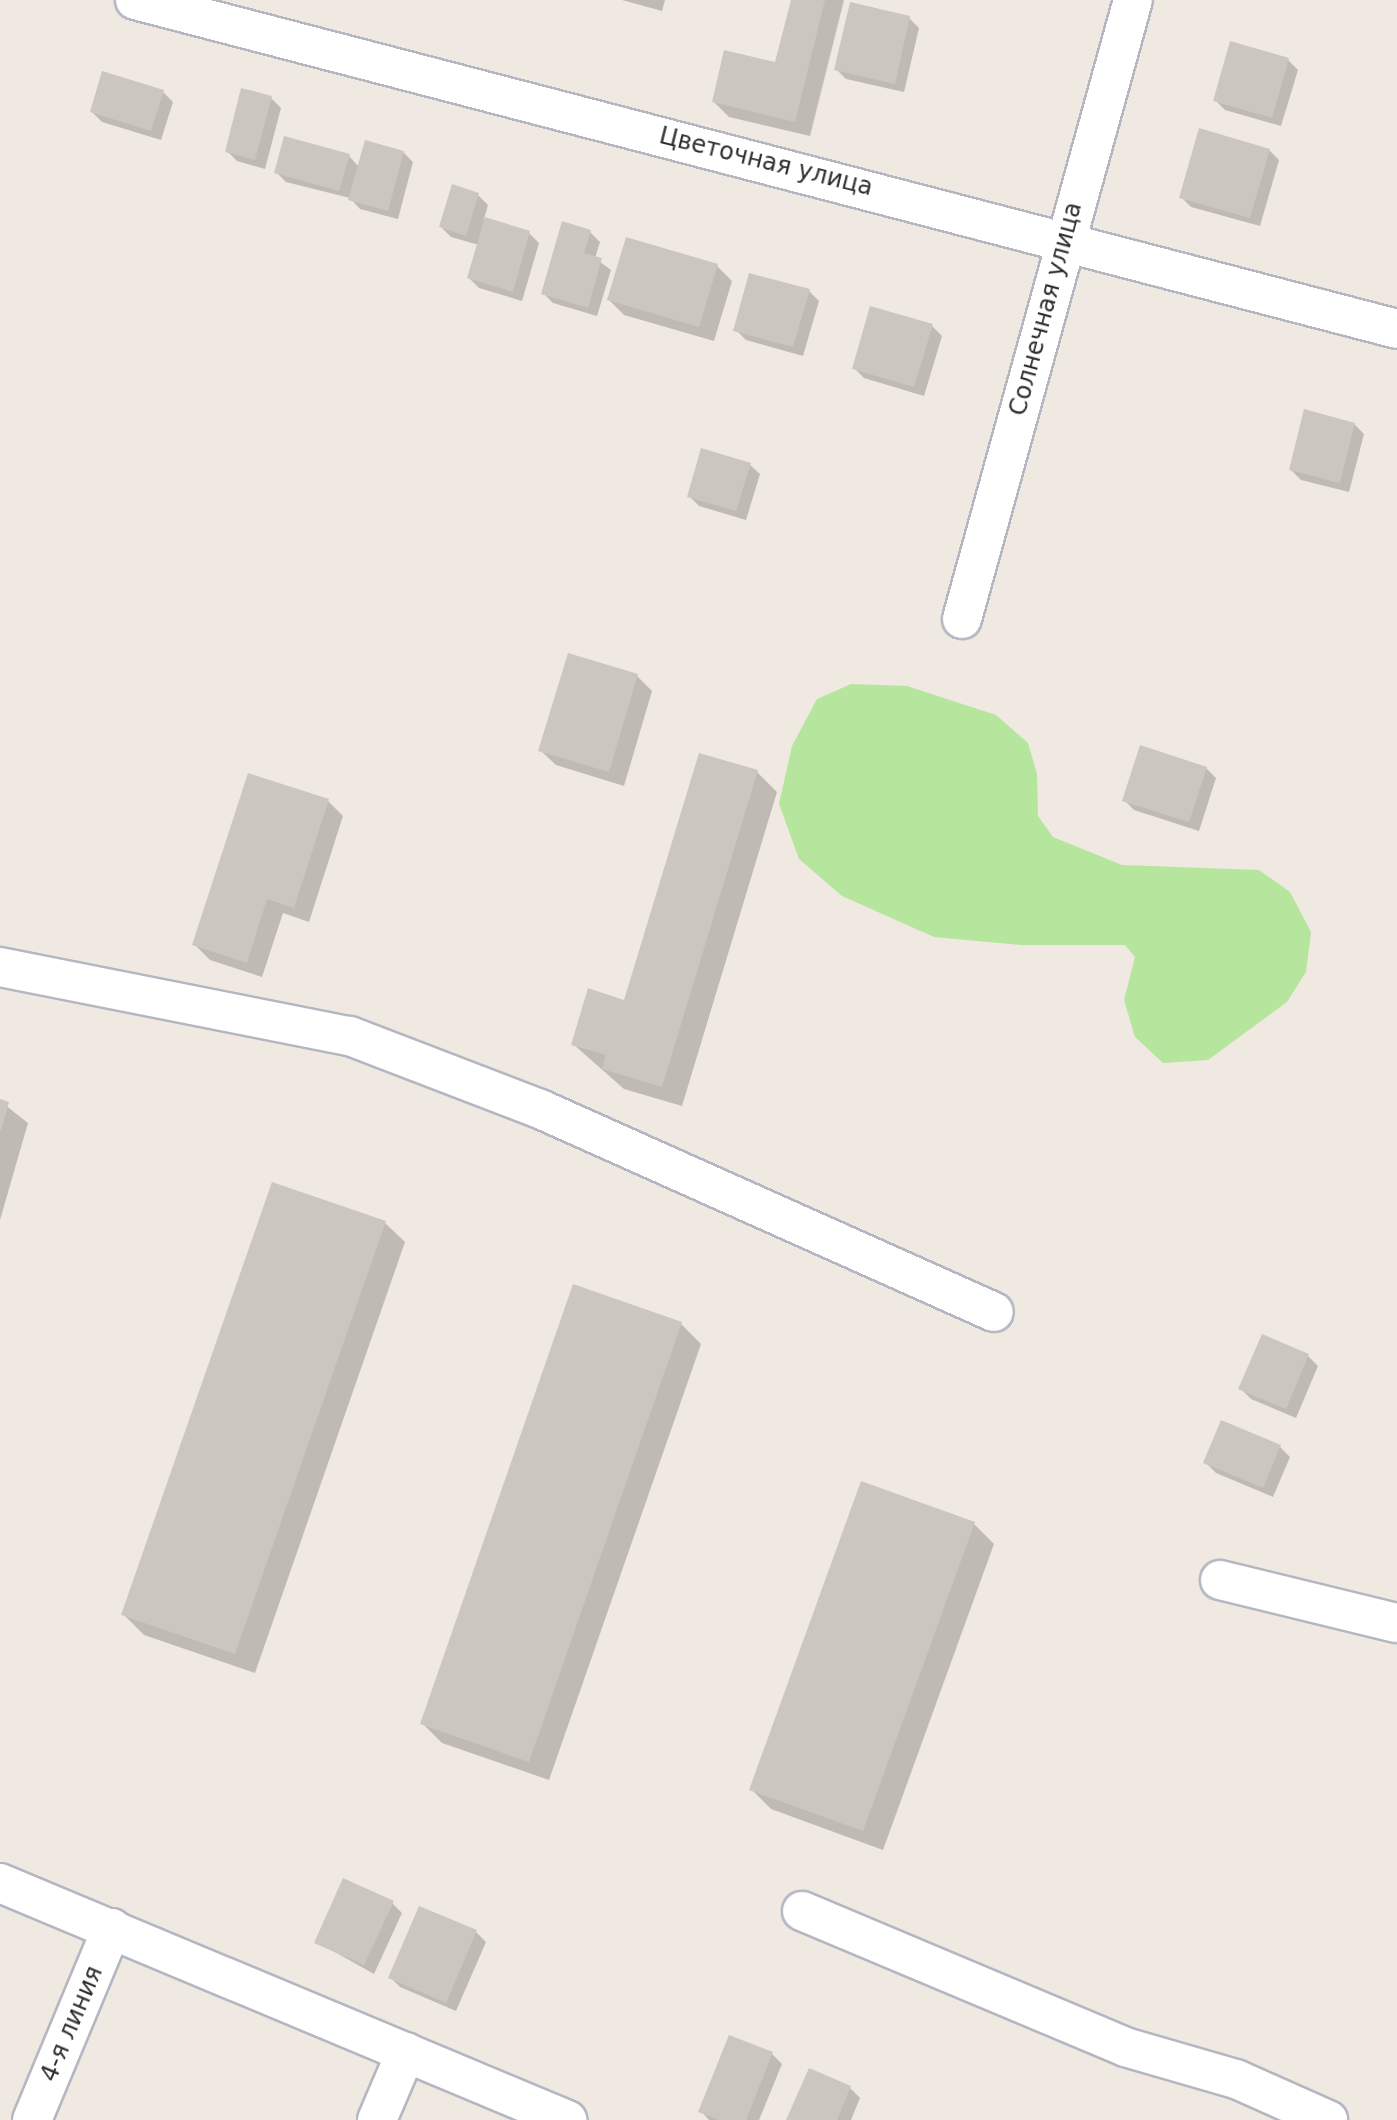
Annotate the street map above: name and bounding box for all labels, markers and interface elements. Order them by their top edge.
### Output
street label: Цветочная улица [656,122,876,202]
street label: Солнечная улица [1004,199,1088,419]
street label: 4-я линия [35,1962,109,2086]

